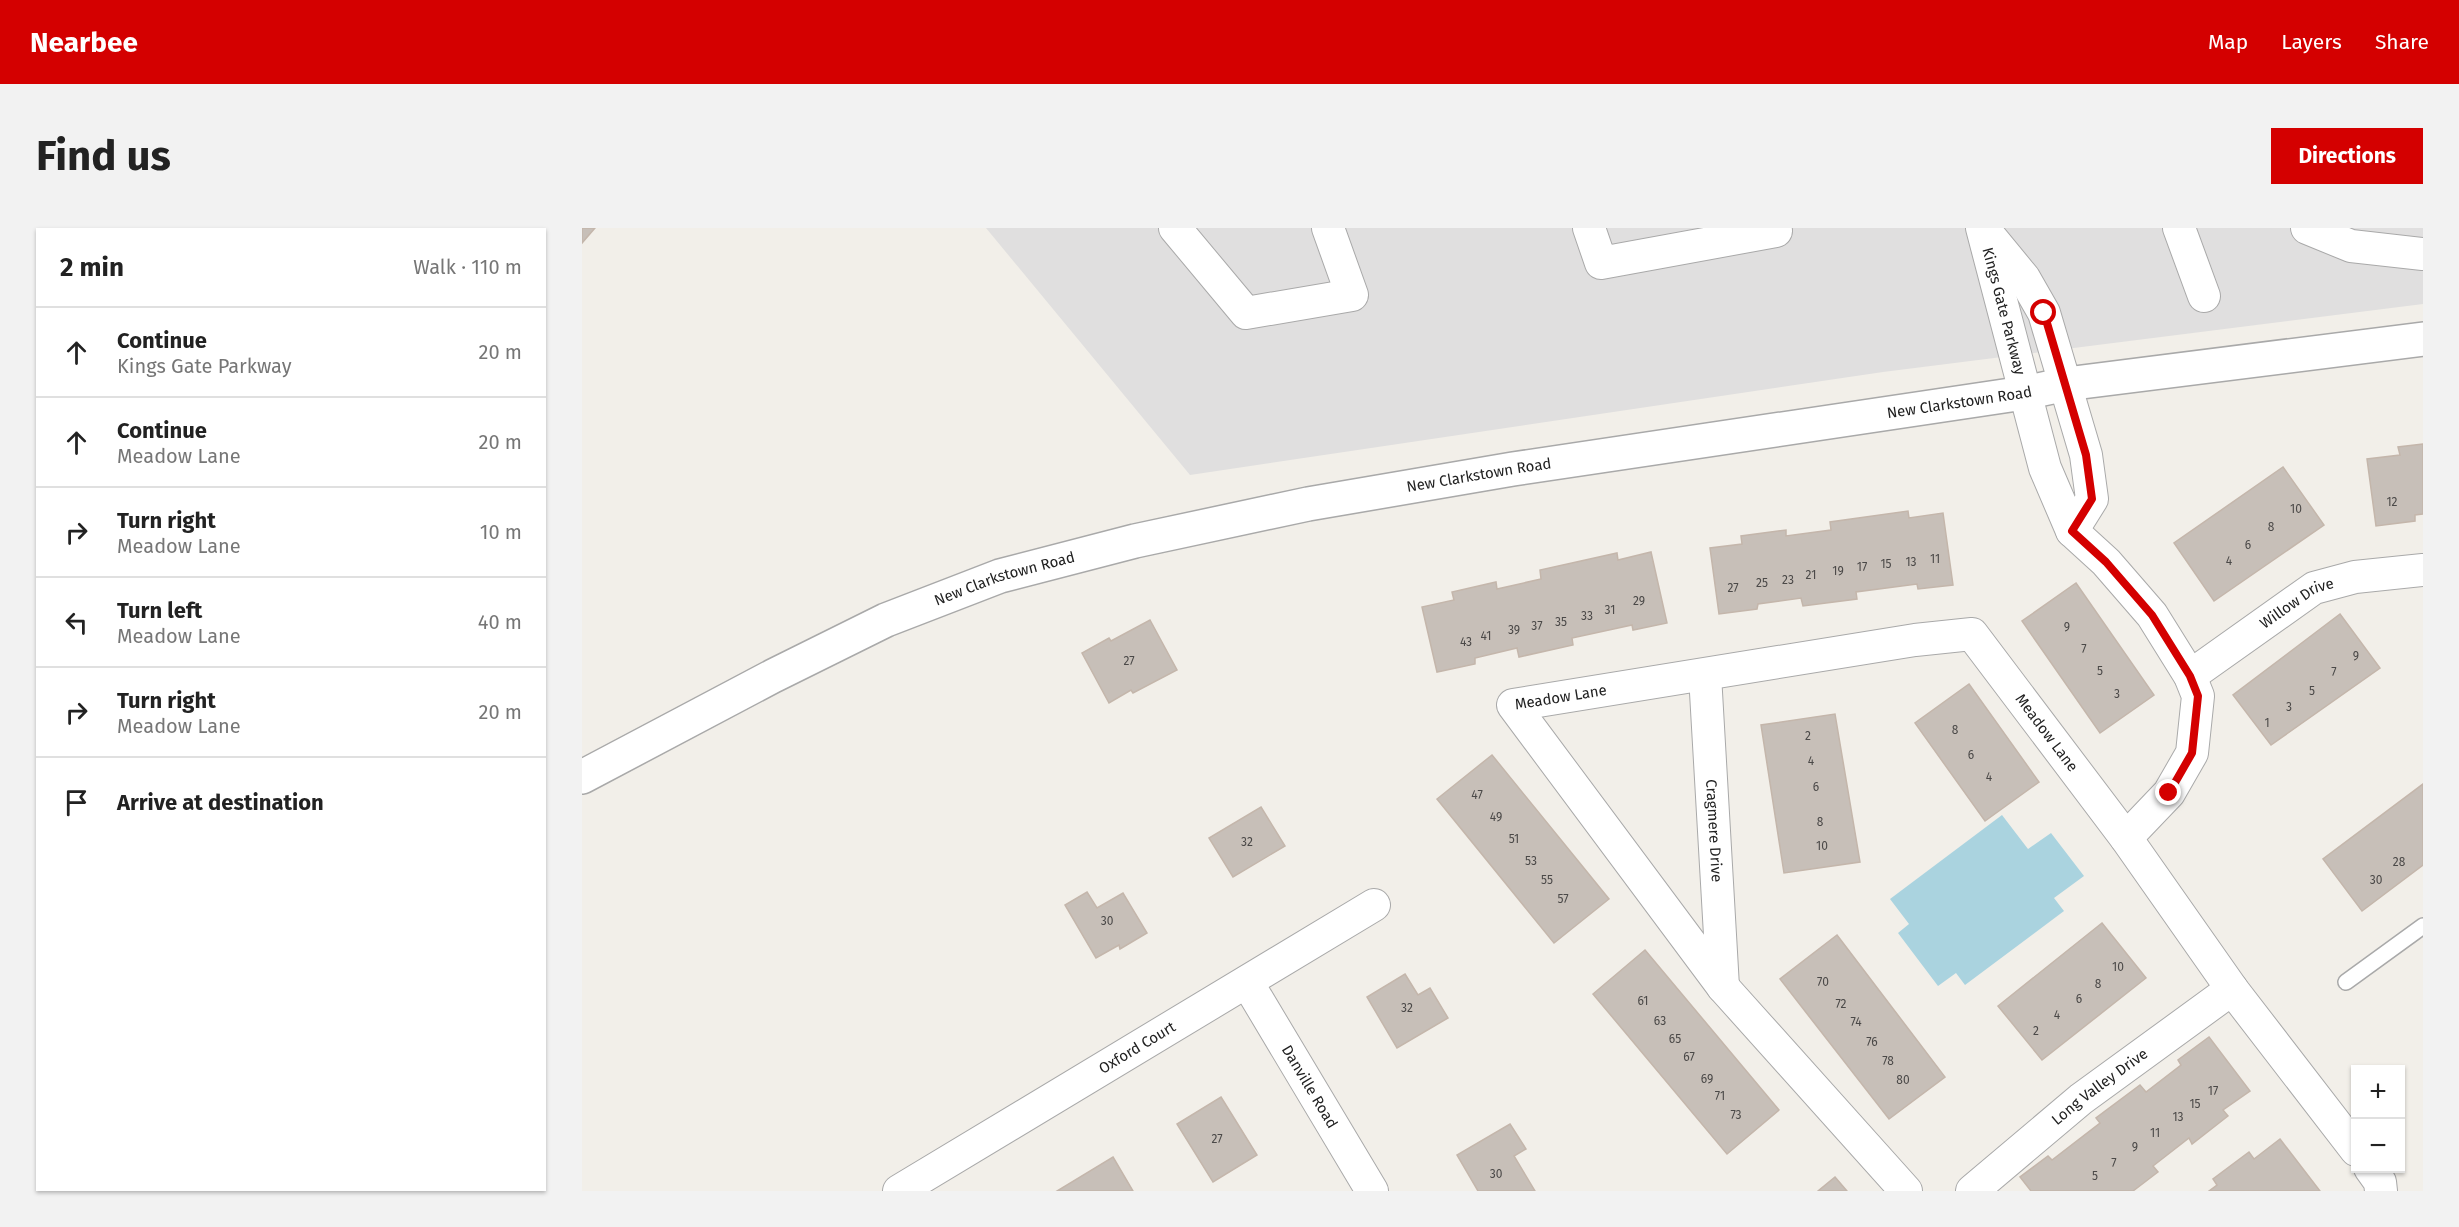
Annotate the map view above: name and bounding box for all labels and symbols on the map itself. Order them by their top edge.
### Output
street label: Kings Gate Parkway [1978,246,2029,377]
route start [2030,299,2056,325]
street label: New Clarkstown Road [1886,383,2034,422]
street label: New Clarkstown Road [1405,454,1552,496]
house number: 12 [2386,495,2398,509]
house number: 10 [2290,502,2302,516]
house number: 8 [2268,520,2275,534]
house number: 6 [2245,538,2251,552]
street label: New Clarkstown Road [932,548,1077,609]
house number: 11 [1930,552,1940,566]
house number: 4 [2226,554,2233,568]
house number: 13 [1905,555,1917,569]
house number: 15 [1880,557,1892,571]
house number: 17 [1857,560,1867,574]
house number: 19 [1832,564,1844,578]
house number: 21 [1806,568,1816,582]
house number: 23 [1782,573,1794,587]
street label: Willow Drive [2257,574,2336,632]
house number: 25 [1756,576,1768,590]
house number: 27 [1727,581,1739,595]
house number: 29 [1633,594,1645,608]
house number: 31 [1605,603,1615,617]
house number: 33 [1581,609,1593,623]
house number: 35 [1555,615,1567,629]
house number: 37 [1531,619,1543,633]
house number: 9 [2064,620,2070,634]
house number: 39 [1508,623,1520,637]
house number: 41 [1481,629,1491,643]
house number: 43 [1460,635,1472,649]
house number: 7 [2081,642,2087,656]
house number: 9 [2353,649,2359,663]
house number: 27 [1123,654,1135,668]
house number: 5 [2097,664,2103,678]
house number: 7 [2331,665,2337,679]
street label: Meadow Lane [1513,681,1608,714]
house number: 5 [2309,684,2315,698]
house number: 3 [2114,687,2120,701]
street label: Meadow Lane [2011,690,2082,775]
house number: 3 [2286,700,2292,714]
house number: 1 [2264,716,2270,730]
house number: 8 [1952,723,1959,737]
house number: 2 [1805,729,1811,743]
house number: 6 [1968,748,1974,762]
house number: 4 [1808,754,1815,768]
house number: 4 [1986,770,1993,784]
street label: Cragmere Drive [1702,779,1726,883]
route end [2155,779,2181,805]
house number: 6 [1813,780,1819,794]
house number: 47 [1471,788,1483,802]
house number: 49 [1490,810,1502,824]
house number: 8 [1817,815,1824,829]
house number: 51 [1509,832,1519,846]
house number: 32 [1241,835,1253,849]
house number: 10 [1816,839,1828,853]
house number: 53 [1525,854,1537,868]
house number: 28 [2393,855,2406,869]
house number: 55 [1541,873,1553,887]
house number: 30 [2370,873,2383,887]
house number: 57 [1557,892,1569,906]
house number: 30 [1101,914,1114,928]
house number: 10 [2112,960,2124,974]
house number: 70 [1817,975,1829,989]
house number: 8 [2095,977,2102,991]
house number: 6 [2076,992,2082,1006]
house number: 61 [1637,994,1649,1008]
house number: 72 [1835,997,1847,1011]
house number: 32 [1401,1001,1413,1015]
house number: 4 [2054,1008,2061,1022]
house number: 63 [1654,1014,1666,1028]
house number: 74 [1850,1015,1862,1029]
street label: Oxford Court [1096,1017,1179,1078]
house number: 2 [2033,1024,2039,1038]
house number: 65 [1669,1032,1681,1046]
house number: 76 [1866,1035,1878,1049]
street label: Danville Road [1278,1042,1341,1131]
street label: Long Valley Drive [2048,1044,2151,1129]
house number: 67 [1683,1050,1695,1064]
house number: 78 [1882,1054,1894,1068]
house number: 69 [1701,1072,1713,1086]
house number: 80 [1896,1073,1910,1087]
house number: 17 [2208,1084,2218,1098]
house number: 71 [1715,1089,1725,1103]
house number: 15 [2189,1097,2201,1111]
house number: 73 [1730,1108,1742,1122]
house number: 13 [2172,1110,2184,1124]
house number: 11 [2150,1126,2160,1140]
house number: 27 [1211,1132,1223,1146]
house number: 9 [2132,1140,2138,1154]
house number: 7 [2111,1156,2117,1170]
house number: 30 [1490,1167,1503,1181]
house number: 5 [2092,1169,2098,1183]

